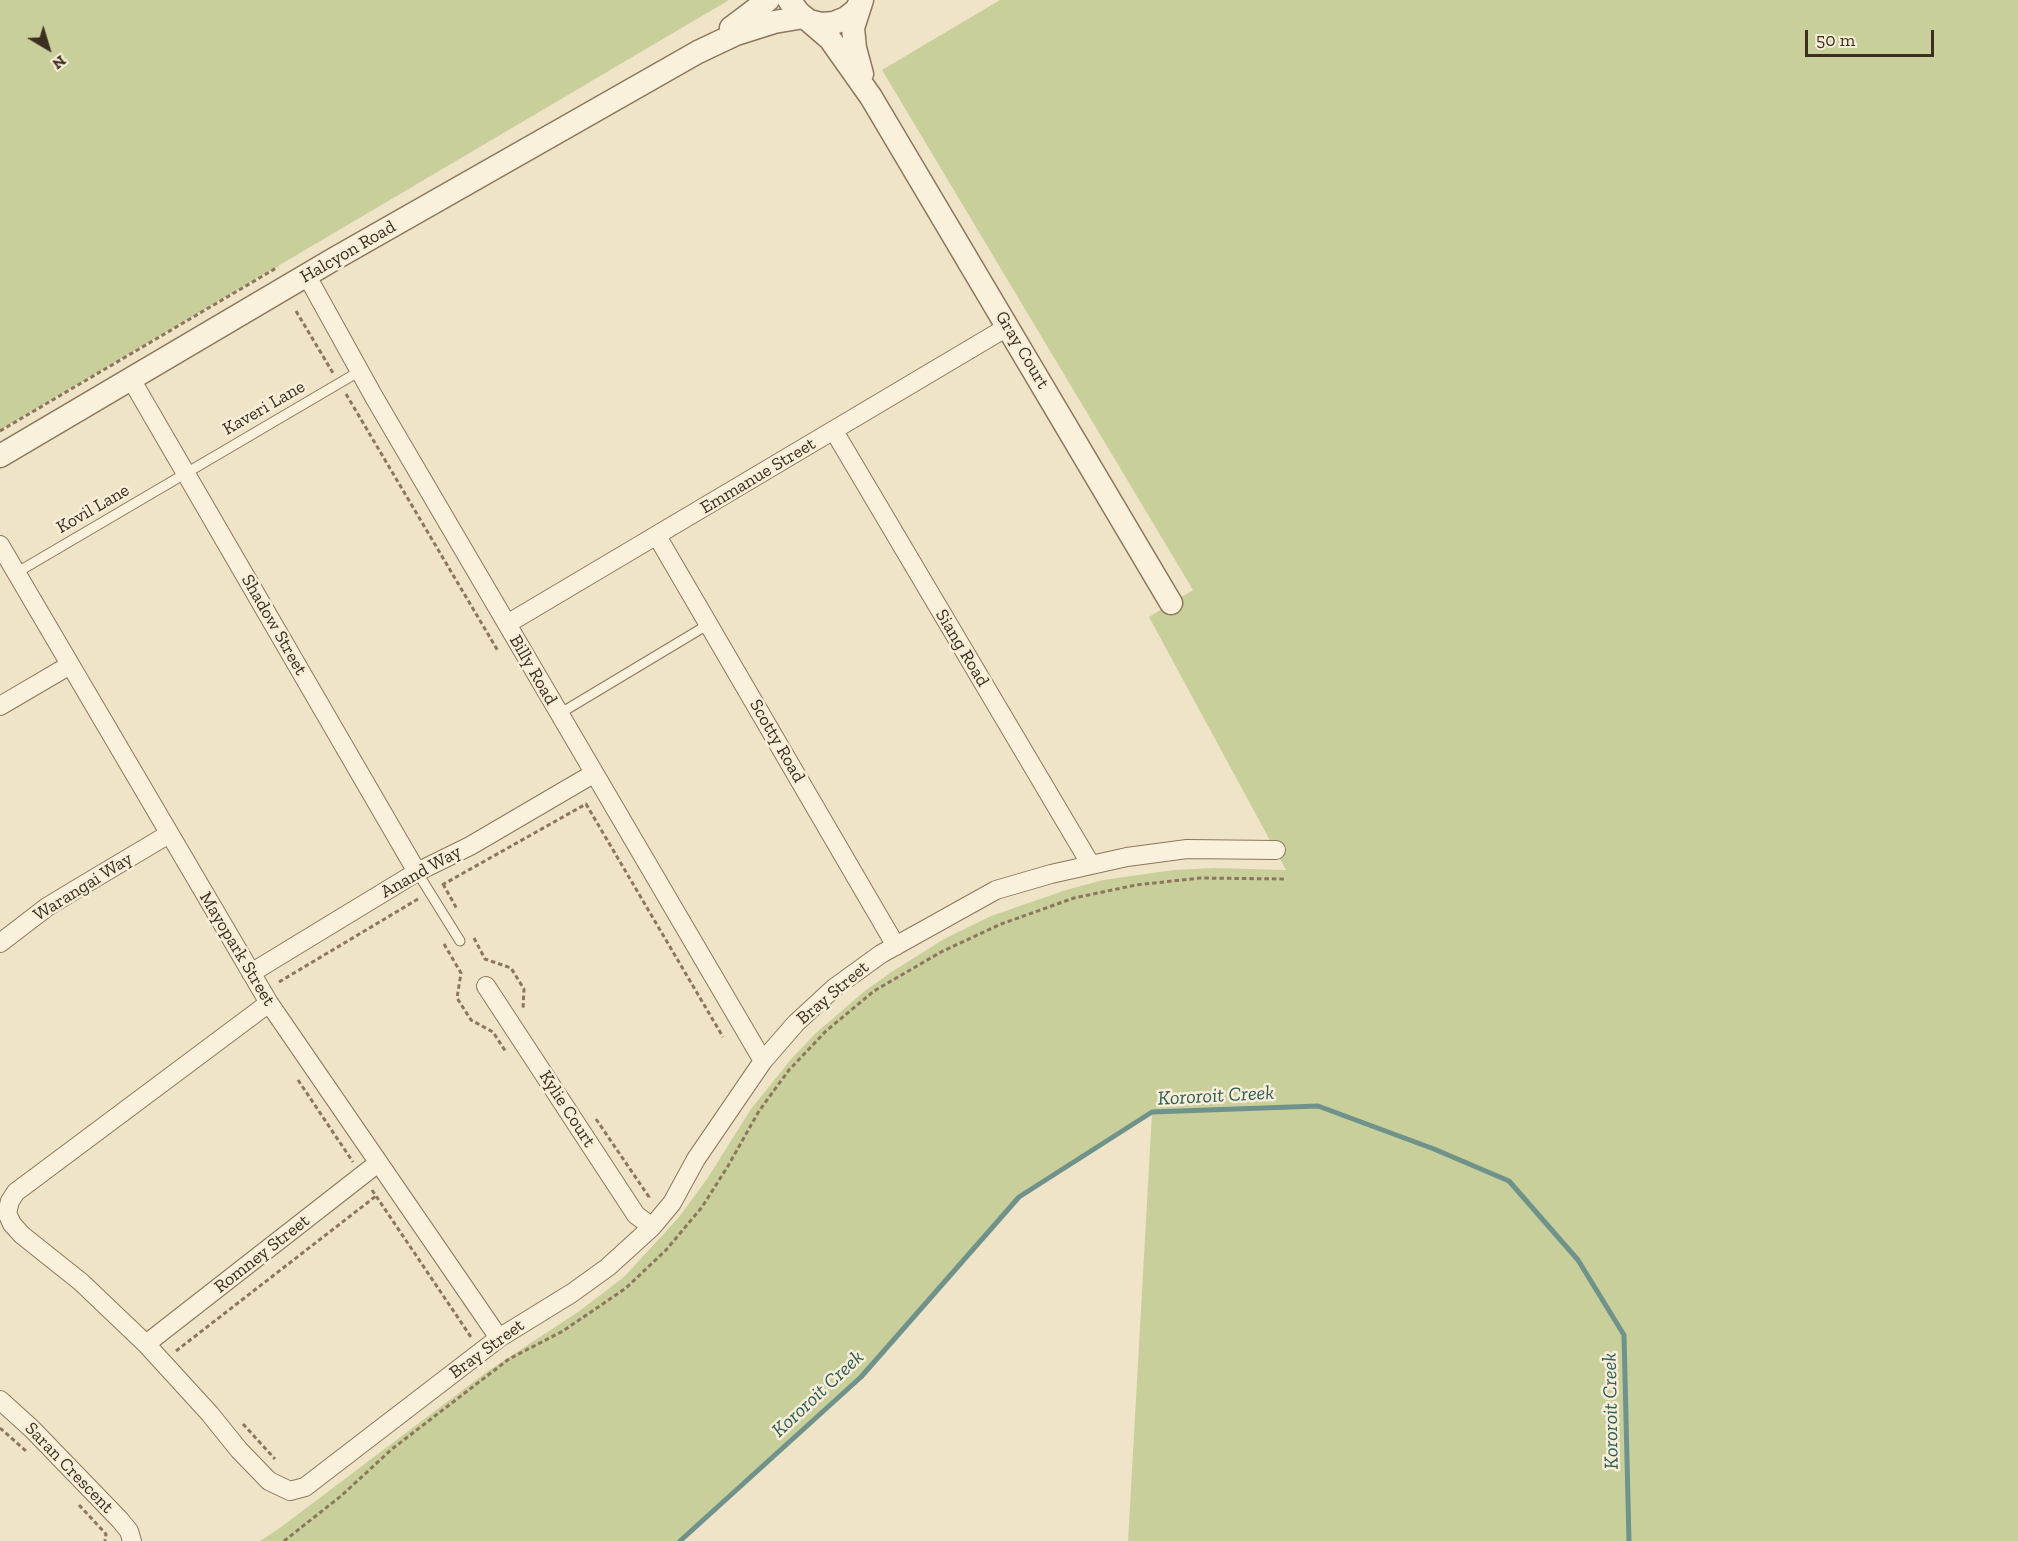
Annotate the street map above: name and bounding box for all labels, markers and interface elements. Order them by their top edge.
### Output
north arrow [18,18,78,78]
scale bar [1808,18,1937,56]
text: 50 m [1816,29,1855,51]
text: N [49,51,70,74]
street label: Halcyon Road [296,216,400,288]
street label: Gray Court [990,307,1054,393]
street label: Kaveri Lane [219,376,309,440]
street label: Emmanue Street [696,433,820,519]
street label: Kovil Lane [53,480,133,538]
street label: Shadow Street [236,571,312,679]
street label: Siang Road [931,605,993,691]
street label: Billy Road [504,631,562,709]
street label: Scotty Road [745,696,809,786]
street label: Anand Way [377,841,465,903]
street label: Warangai Way [30,848,136,926]
street label: Mayopark Street [194,888,280,1010]
street label: Bray Street [793,957,873,1029]
street label: Kylie Court [534,1067,600,1151]
water label: Kororoit Creek [1157,1081,1275,1111]
street label: Romney Street [210,1210,314,1298]
street label: Bray Street [445,1315,529,1383]
water label: Kororoit Creek [767,1345,869,1443]
water label: Kororoit Creek [1598,1353,1624,1469]
street label: Saran Crescent [20,1418,118,1518]

